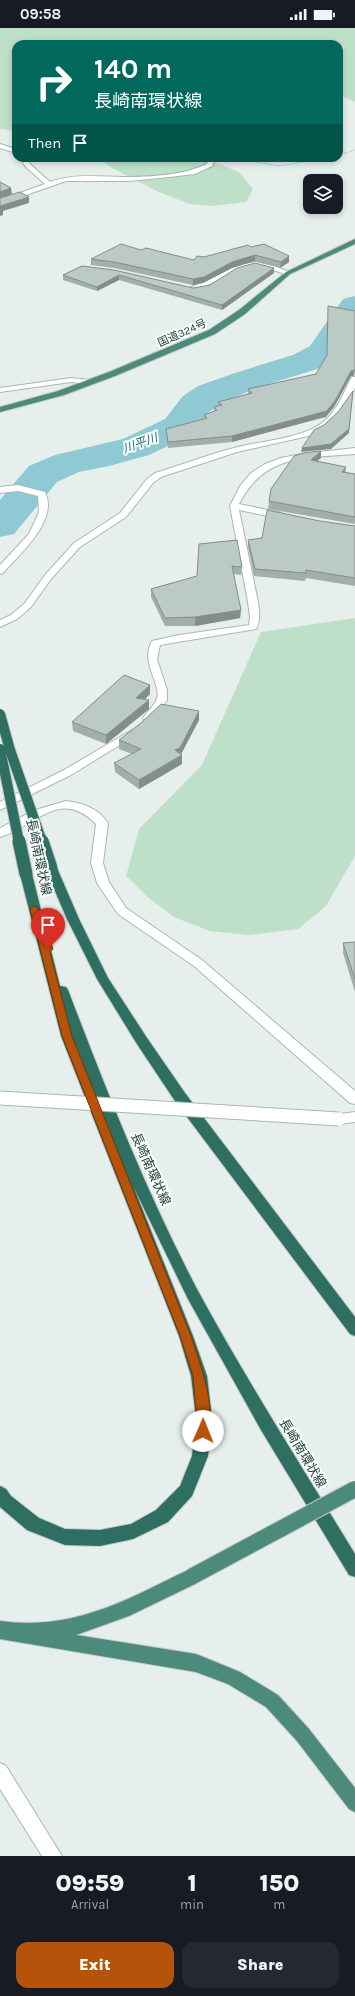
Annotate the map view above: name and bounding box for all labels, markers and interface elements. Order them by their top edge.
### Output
text: 09:58 [20,5,61,23]
text: 140 m [94,52,172,85]
icon: right [28,56,80,108]
text: 長崎南環状線 [94,90,202,112]
icon: arrive [69,132,91,154]
text: Then [28,134,61,152]
map controls [303,174,343,214]
button: layers [303,174,343,214]
street label: 国道324号 [156,316,208,350]
water label: 川平川 [121,430,161,456]
street label: 長崎南環状線 [24,817,54,897]
pin [31,908,65,949]
icon: arrive [37,914,59,936]
street label: 長崎南環状線 [128,1130,174,1208]
position arrow [182,1410,224,1452]
street label: 長崎南環状線 [276,1416,330,1490]
text: 09:59 [56,1869,124,1897]
text: 1 [187,1869,197,1897]
text: 150 [260,1869,299,1897]
text: Arrival [71,1897,109,1912]
text: min [180,1897,204,1912]
text: m [273,1897,286,1912]
button: Exit [16,1942,174,1988]
button: Share [182,1942,339,1988]

